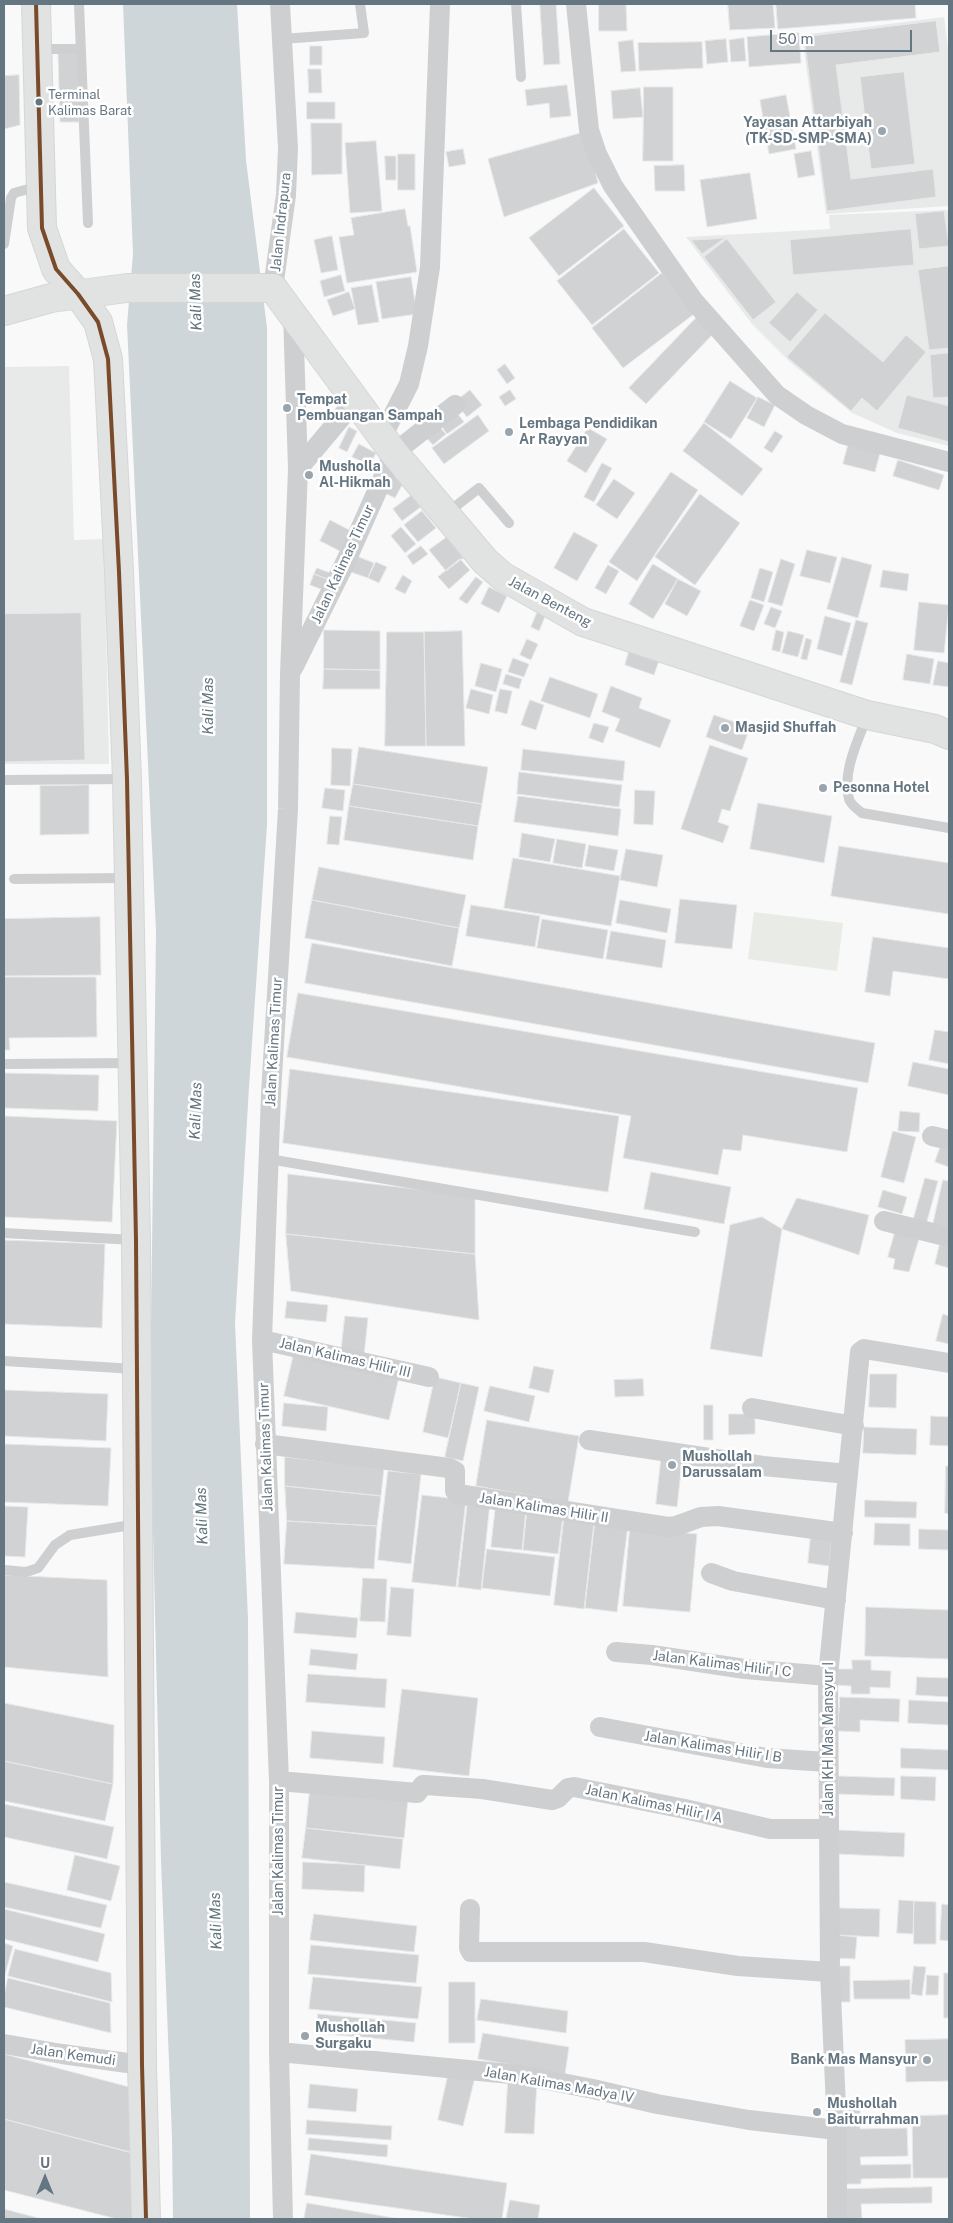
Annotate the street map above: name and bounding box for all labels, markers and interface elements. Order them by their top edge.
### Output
scale bar [773,20,916,52]
text: 50 m [778,30,813,47]
place label: Terminal Kalimas Barat [48,87,132,118]
marker: Terminal Kalimas Barat [34,97,44,107]
place label: Yayasan Attarbiyah (TK-SD-SMP-SMA) [743,115,872,148]
marker: Yayasan Attarbiyah (TK-SD-SMP-SMA) [876,125,888,137]
street label: Jalan Indrapura [267,172,295,272]
water label: Kali Mas [186,273,206,331]
place label: Tempat Pembuangan Sampah [297,392,442,424]
marker: Tempat Pembuangan Sampah [281,402,293,414]
place label: Lembaga Pendidikan Ar Rayyan [519,416,658,448]
marker: Lembaga Pendidikan Ar Rayyan [503,426,515,438]
place label: Musholla Al-Hikmah [319,459,390,492]
marker: Musholla Al-Hikmah [303,469,315,481]
street label: Jalan Kalimas Timur [308,502,378,626]
street label: Jalan Benteng [506,573,594,631]
water label: Kali Mas [199,677,217,735]
place label: Masjid Shuffah [735,720,836,736]
marker: Masjid Shuffah [719,722,731,734]
place label: Pesonna Hotel [833,780,930,796]
marker: Pesonna Hotel [817,782,829,794]
street label: Jalan Kalimas Timur [262,977,286,1107]
water label: Kali Mas [186,1082,206,1140]
street label: Jalan Kalimas Hilir III [278,1335,412,1381]
street label: Jalan Kalimas Timur [255,1382,277,1512]
place label: Mushollah Darussalam [682,1449,762,1481]
marker: Mushollah Darussalam [666,1459,678,1471]
water label: Kali Mas [192,1487,212,1545]
street label: Jalan Kalimas Hilir II [478,1489,610,1527]
street label: Jalan Kalimas Hilir I C [652,1647,792,1681]
street label: Jalan KH Mas Mansyur I [821,1662,837,1816]
street label: Jalan Kalimas Hilir I B [643,1728,783,1766]
street label: Jalan Kalimas Hilir I A [584,1781,724,1827]
street label: Jalan Kalimas Timur [271,1786,287,1916]
water label: Kali Mas [206,1892,226,1950]
place label: Mushollah Surgaku [315,2020,385,2052]
marker: Mushollah Surgaku [299,2030,311,2042]
street label: Jalan Kemudi [29,2041,117,2069]
place label: Bank Mas Mansyur [790,2052,917,2068]
marker: Bank Mas Mansyur [921,2054,933,2066]
street label: Jalan Kalimas Madya IV [483,2064,635,2106]
place label: Mushollah Baiturrahman [827,2096,919,2128]
marker: Mushollah Baiturrahman [811,2106,823,2118]
north arrow [20,2153,70,2203]
text: U [40,2155,50,2171]

